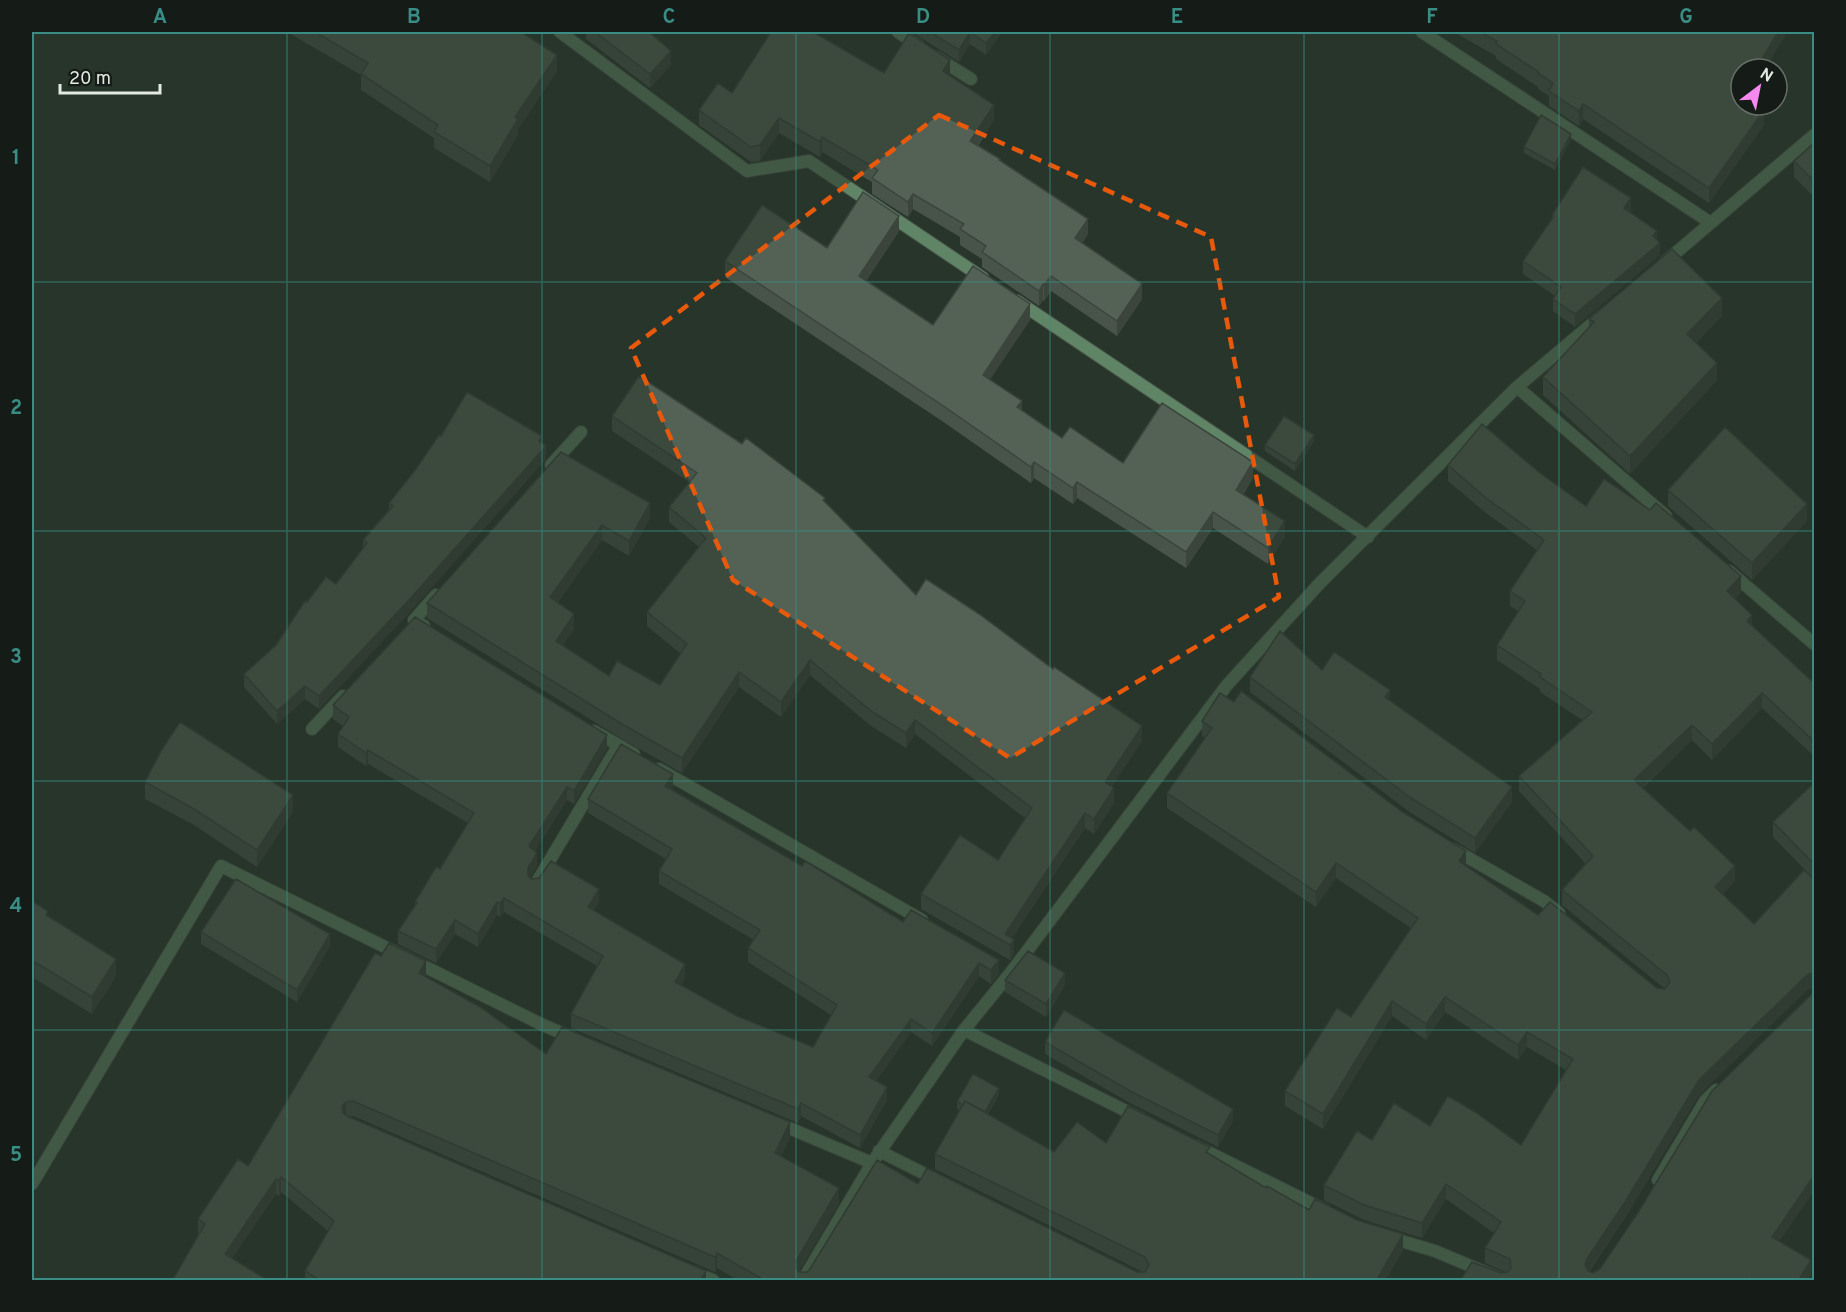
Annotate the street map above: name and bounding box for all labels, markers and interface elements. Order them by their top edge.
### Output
text: A [153,5,167,31]
text: B [407,5,421,31]
text: C [663,5,675,31]
text: D [916,5,930,31]
text: E [1171,5,1183,31]
text: F [1426,5,1438,31]
text: G [1679,5,1693,31]
scale bar [60,57,160,95]
north arrow [1729,57,1789,117]
text: N [1756,64,1776,88]
text: 20 m [69,68,111,91]
text: 1 [12,146,20,172]
text: 2 [10,396,22,422]
text: 3 [10,645,22,671]
text: 4 [10,894,22,920]
text: 5 [10,1143,22,1169]

